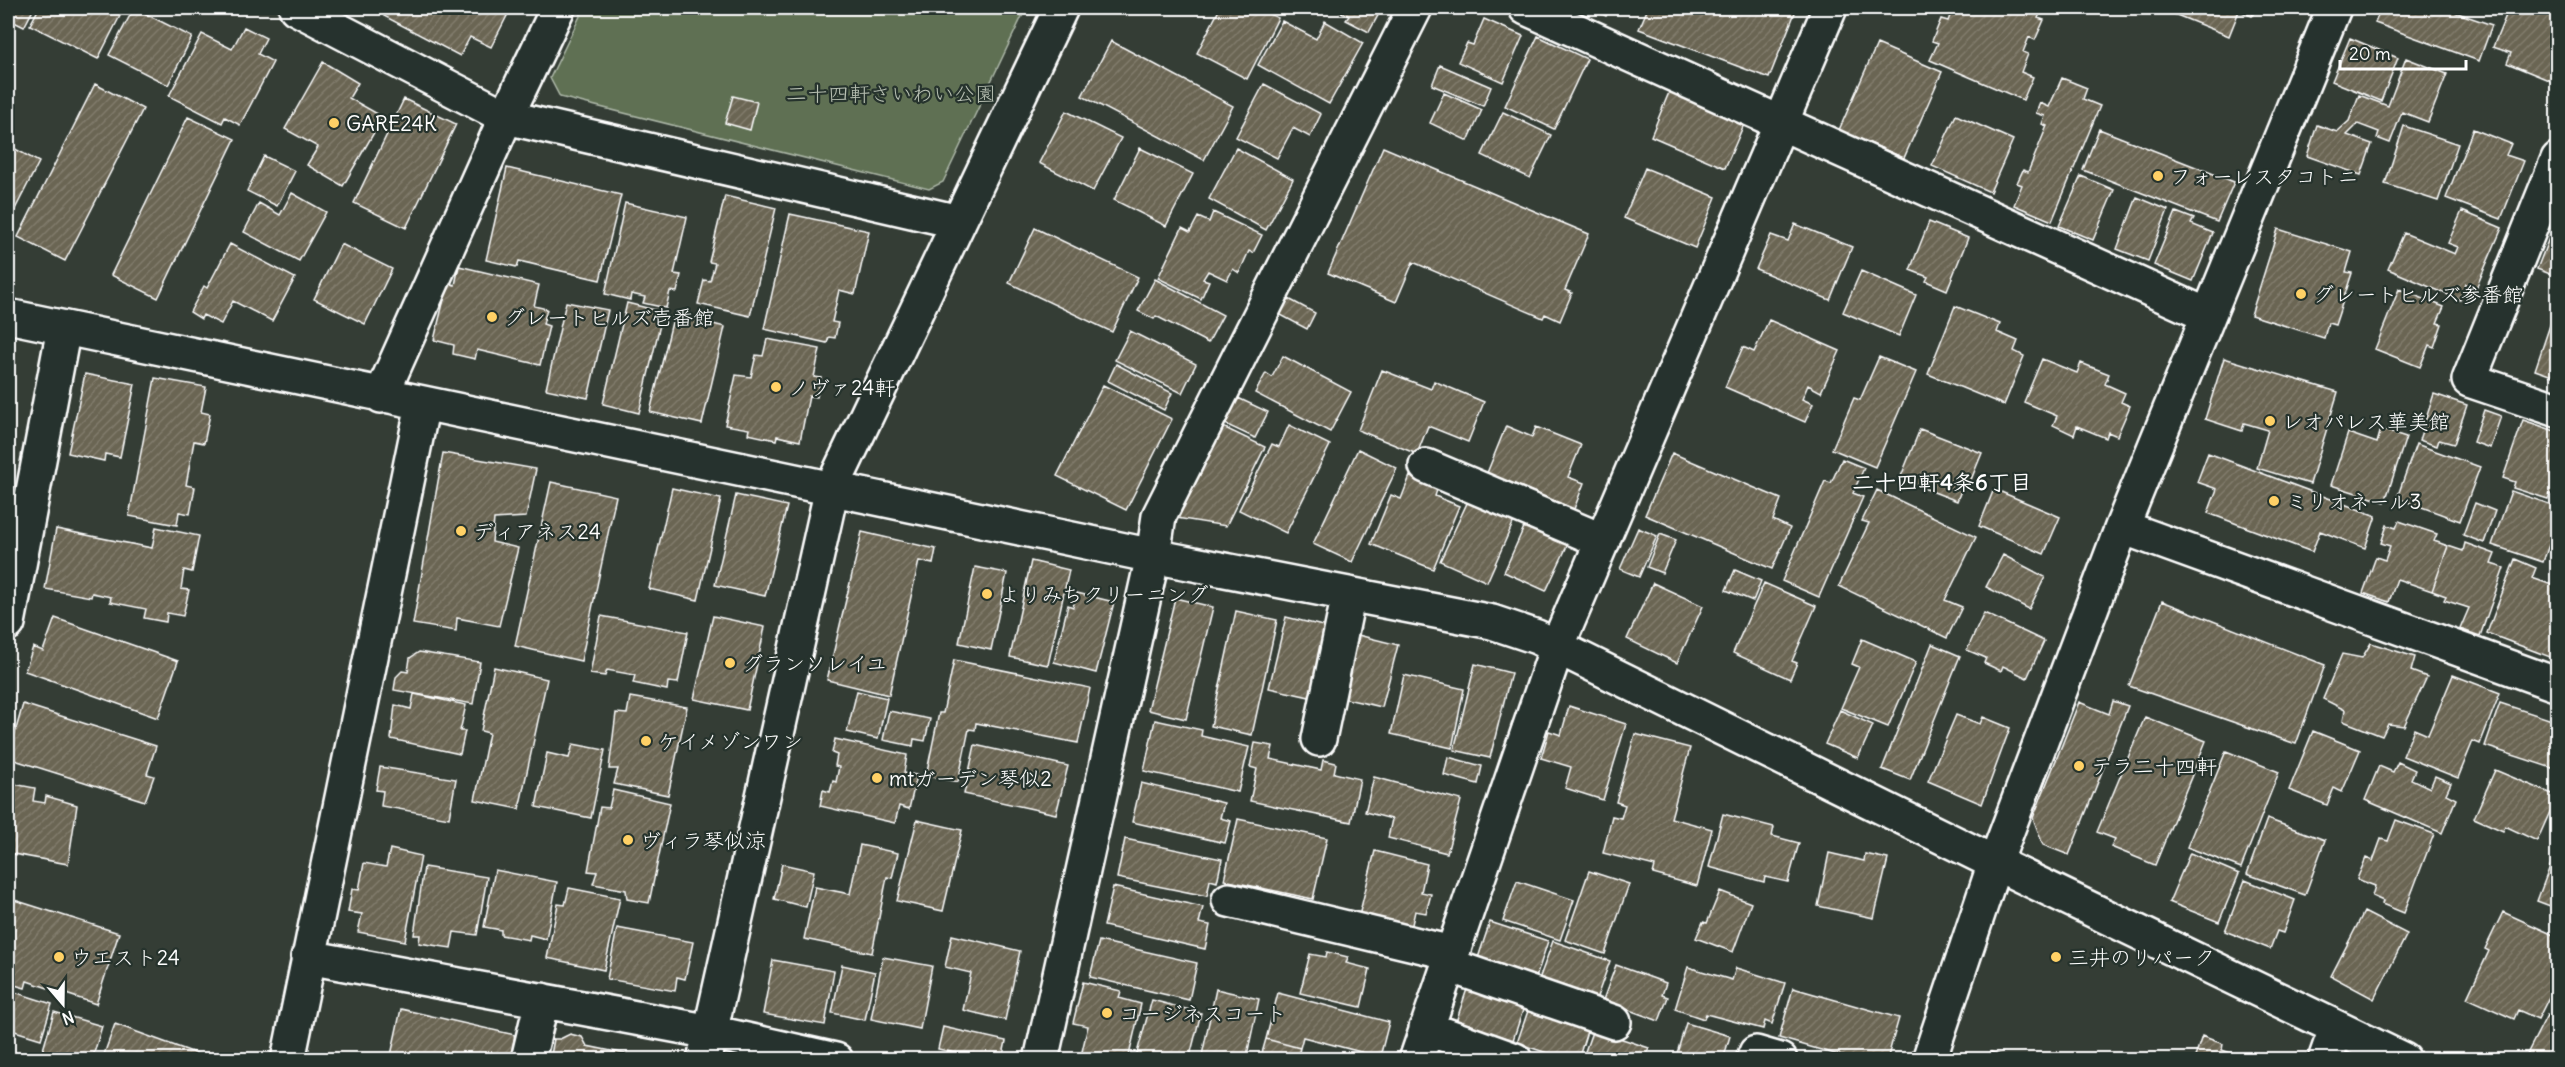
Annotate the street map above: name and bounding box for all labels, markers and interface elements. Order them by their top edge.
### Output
scale bar [2340,33,2466,71]
text: 20 m [2349,42,2391,65]
park label: 二十四軒さいわい公園 [786,80,996,107]
place label: GARE24K [346,110,437,137]
marker: GARE24K [327,116,341,130]
place label: フォーレスタコトニ [2170,163,2359,190]
marker: フォーレスタコトニ [2151,169,2165,183]
place label: グレートヒルズ参番館 [2313,281,2523,308]
marker: グレートヒルズ参番館 [2294,287,2308,301]
place label: グレートヒルズ壱番館 [504,304,714,331]
marker: グレートヒルズ壱番館 [485,310,499,324]
place label: ノヴァ24軒 [788,374,895,401]
marker: ノヴァ24軒 [769,380,783,394]
place label: レオパレス華美館 [2282,408,2450,435]
marker: レオパレス華美館 [2263,414,2277,428]
district label: 二十四軒4条6丁目 [1852,468,2032,496]
place label: ミリオネール3 [2286,488,2421,515]
marker: ミリオネール3 [2267,494,2281,508]
place label: ディアネス24 [473,518,601,545]
marker: ディアネス24 [454,524,468,538]
place label: よりみちクリーニング [999,581,1209,608]
marker: よりみちクリーニング [980,587,994,601]
place label: グランソレイユ [742,650,887,677]
marker: グランソレイユ [723,656,737,670]
place label: ケイメゾンワン [658,728,803,755]
marker: ケイメゾンワン [639,734,653,748]
place label: テラ二十四軒 [2091,753,2217,780]
marker: テラ二十四軒 [2072,759,2086,773]
place label: mtガーデン琴似2 [889,765,1052,792]
marker: mtガーデン琴似2 [870,771,884,785]
place label: ヴィラ琴似涼 [640,827,766,854]
marker: ヴィラ琴似涼 [621,833,635,847]
place label: ウエスト24 [71,944,180,971]
place label: 三井のリパーク [2068,944,2215,971]
marker: ウエスト24 [52,950,66,964]
marker: 三井のリパーク [2049,950,2063,964]
north arrow [33,974,93,1034]
place label: コージネスコート [1119,1000,1287,1027]
marker: コージネスコート [1100,1006,1114,1020]
text: N [60,1007,77,1029]

